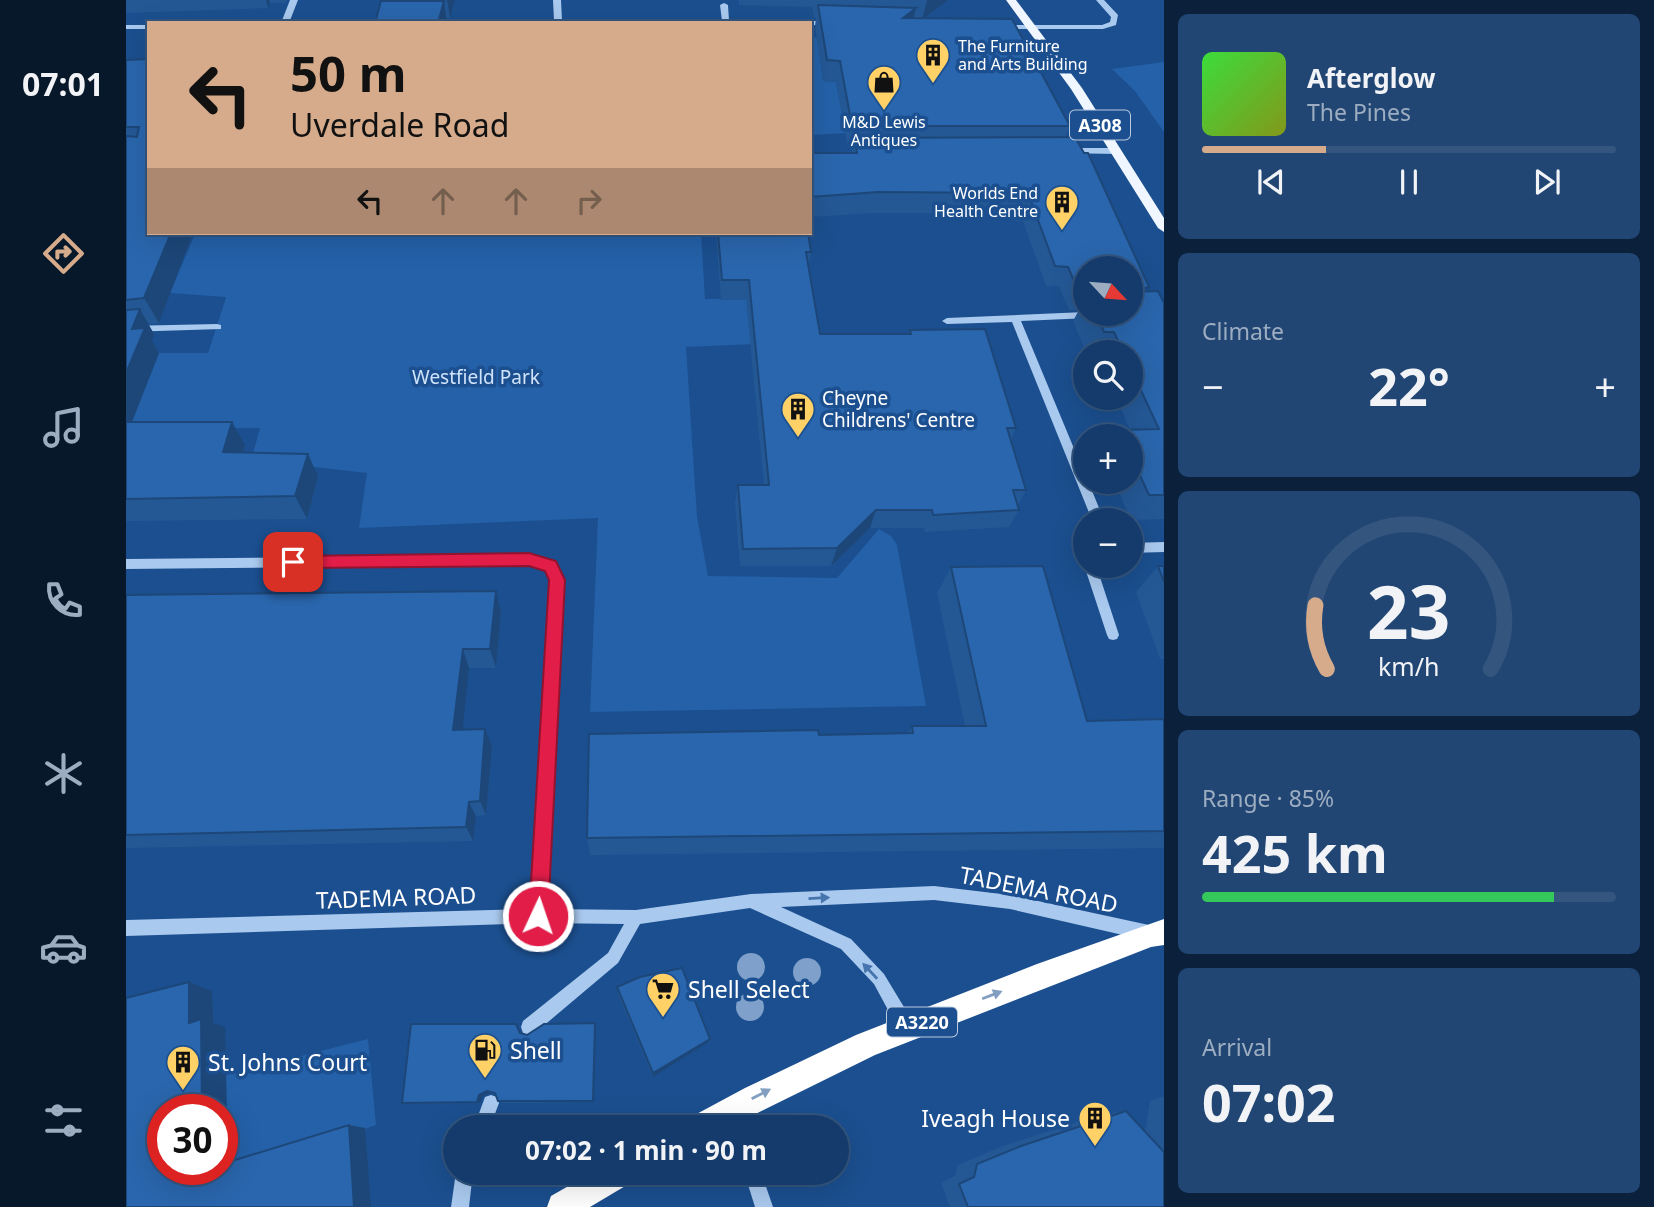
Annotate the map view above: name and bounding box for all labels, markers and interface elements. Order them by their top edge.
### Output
place label: The Furniture and Arts Building [958,35,1088,75]
building icon: The Furniture and Arts Building [914,36,952,85]
text: 50 m [290,40,407,106]
icon: left [175,49,266,140]
text: Afterglow [1307,60,1435,96]
text: 07:01 [22,62,104,105]
shop icon: M&D Lewis Antiques [865,63,903,112]
text: The Pines [1307,96,1411,128]
text: Uverdale Road [290,103,509,146]
road number: A308 [1070,110,1130,140]
place label: M&D Lewis Antiques [842,111,926,151]
icon: previous [1252,163,1290,201]
icon: pause [1390,163,1428,201]
icon: next [1528,163,1566,201]
icon: left [351,182,389,220]
icon: ahead [424,182,462,220]
icon: ahead [497,182,535,220]
icon: right [570,182,608,220]
place label: Worlds End Health Centre [934,182,1038,222]
building icon: Worlds End Health Centre [1043,183,1081,232]
icon: directions [39,229,88,278]
north arrow [1073,256,1143,326]
map controls [1073,256,1143,578]
text: Climate [1202,315,1284,347]
button: search [1073,340,1143,410]
text: 22° [1368,350,1450,421]
text: − [1202,360,1224,412]
text: + [1594,360,1616,412]
park label: Westfield Park [412,364,540,390]
place label: Cheyne Childrens' Centre [822,385,975,433]
building icon: Cheyne Childrens' Centre [779,390,817,439]
icon: music [39,403,88,452]
button: + [1073,424,1143,494]
button: − [1073,508,1143,578]
pin [263,532,323,592]
icon: arrive [274,543,312,581]
text: 23 [1367,562,1451,661]
icon: phone [39,576,88,625]
text: km/h [1378,649,1440,683]
icon: climate [39,749,88,798]
text: Range · 85% [1202,782,1334,814]
text: 425 km [1202,817,1388,888]
street label: TADEMA ROAD [957,858,1121,920]
street label: TADEMA ROAD [315,878,477,916]
position arrow [501,879,575,953]
one-way arrow [809,892,831,903]
icon: car [39,923,88,972]
one-way arrow [862,962,879,979]
supermarket icon: Shell Select [644,970,682,1019]
place label: Shell Select [688,973,810,1005]
one-way arrow [982,989,1003,1000]
road number: A3220 [887,1007,957,1036]
fuel station icon: Shell [466,1031,504,1080]
text: Arrival [1202,1031,1272,1063]
place label: Shell [510,1034,562,1066]
building icon: St. Johns Court [164,1043,202,1092]
place label: St. Johns Court [208,1046,367,1078]
text: 07:02 [1202,1066,1336,1137]
one-way arrow [751,1089,771,1100]
speed limit sign: 30 [147,1094,238,1185]
icon: filters [39,1096,88,1145]
building icon: Iveagh House [1076,1099,1114,1148]
place label: Iveagh House [921,1102,1070,1134]
text: 07:02 · 1 min · 90 m [525,1132,767,1168]

